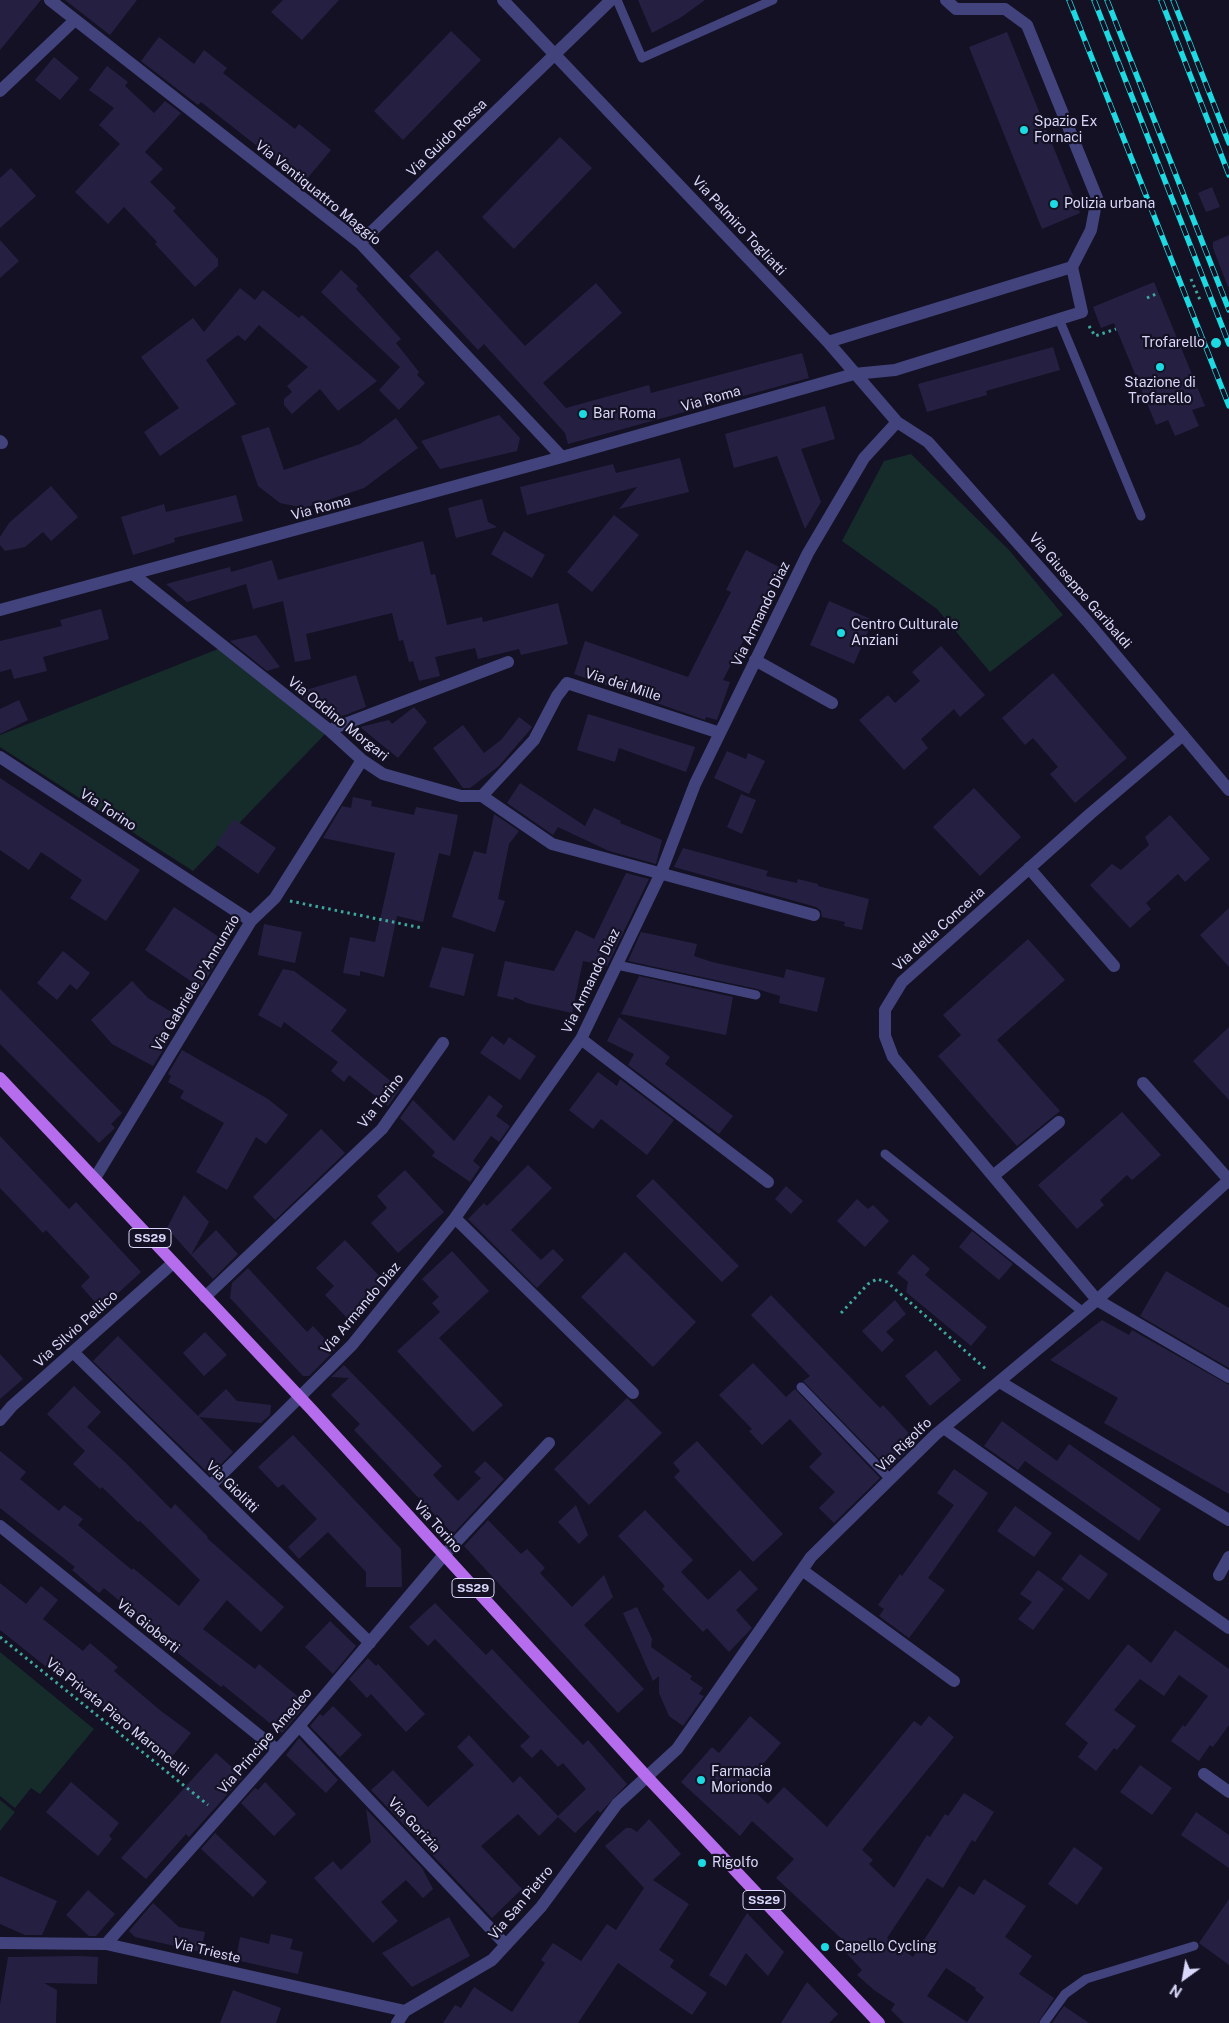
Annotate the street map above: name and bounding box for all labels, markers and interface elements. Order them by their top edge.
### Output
street label: Via Guido Rossa [404,96,490,180]
place label: Spazio Ex Fornaci [1034,114,1097,146]
marker: Spazio Ex Fornaci [1018,124,1030,136]
street label: Via Ventiquattro Maggio [252,137,384,249]
street label: Via Palmiro Togliatti [689,173,789,279]
place label: Polizia urbana [1064,196,1155,212]
marker: Polizia urbana [1048,198,1060,210]
place label: Trofarello [1142,335,1205,351]
marker: Trofarello [1209,336,1223,350]
marker: Stazione di Trofarello [1154,361,1166,373]
place label: Stazione di Trofarello [1124,375,1196,408]
street label: Via Roma [679,383,743,415]
place label: Bar Roma [593,406,656,422]
marker: Bar Roma [577,408,589,420]
street label: Via Roma [289,492,353,524]
street label: Via Giuseppe Garibaldi [1025,530,1135,652]
street label: Via Armando Diaz [728,559,794,669]
place label: Centro Culturale Anziani [851,617,958,650]
marker: Centro Culturale Anziani [835,627,847,639]
street label: Via dei Mille [583,665,663,705]
street label: Via Oddino Morgari [284,673,392,765]
street label: Via Torino [76,785,140,835]
street label: Via della Conceria [890,883,988,975]
street label: Via Gabriele D'Annunzio [149,912,243,1054]
street label: Via Armando Diaz [558,926,624,1036]
street label: Via Torino [355,1070,407,1132]
road number: SS29 [129,1228,171,1248]
street label: Via Armando Diaz [318,1259,404,1357]
street label: Via Silvio Pellico [31,1287,121,1371]
street label: Via Rigolfo [873,1414,935,1476]
street label: Via Giolitti [202,1458,262,1516]
street label: Via Torino [410,1497,466,1557]
road number: SS29 [452,1579,494,1598]
street label: Via Gioberti [113,1596,183,1656]
street label: Via Privata Piero Maroncelli [42,1654,192,1780]
street label: Via Principe Amedeo [214,1685,316,1797]
place label: Farmacia Moriondo [711,1764,772,1796]
marker: Farmacia Moriondo [695,1774,707,1786]
street label: Via Gorizia [384,1794,444,1856]
place label: Rigolfo [712,1855,759,1871]
marker: Rigolfo [696,1857,708,1869]
street label: Via San Pietro [485,1863,557,1943]
road number: SS29 [743,1890,785,1910]
street label: Via Trieste [172,1935,242,1967]
place label: Capello Cycling [835,1939,937,1955]
marker: Capello Cycling [819,1941,831,1953]
north arrow [1159,1953,1209,2003]
text: N [1167,1981,1185,2000]

